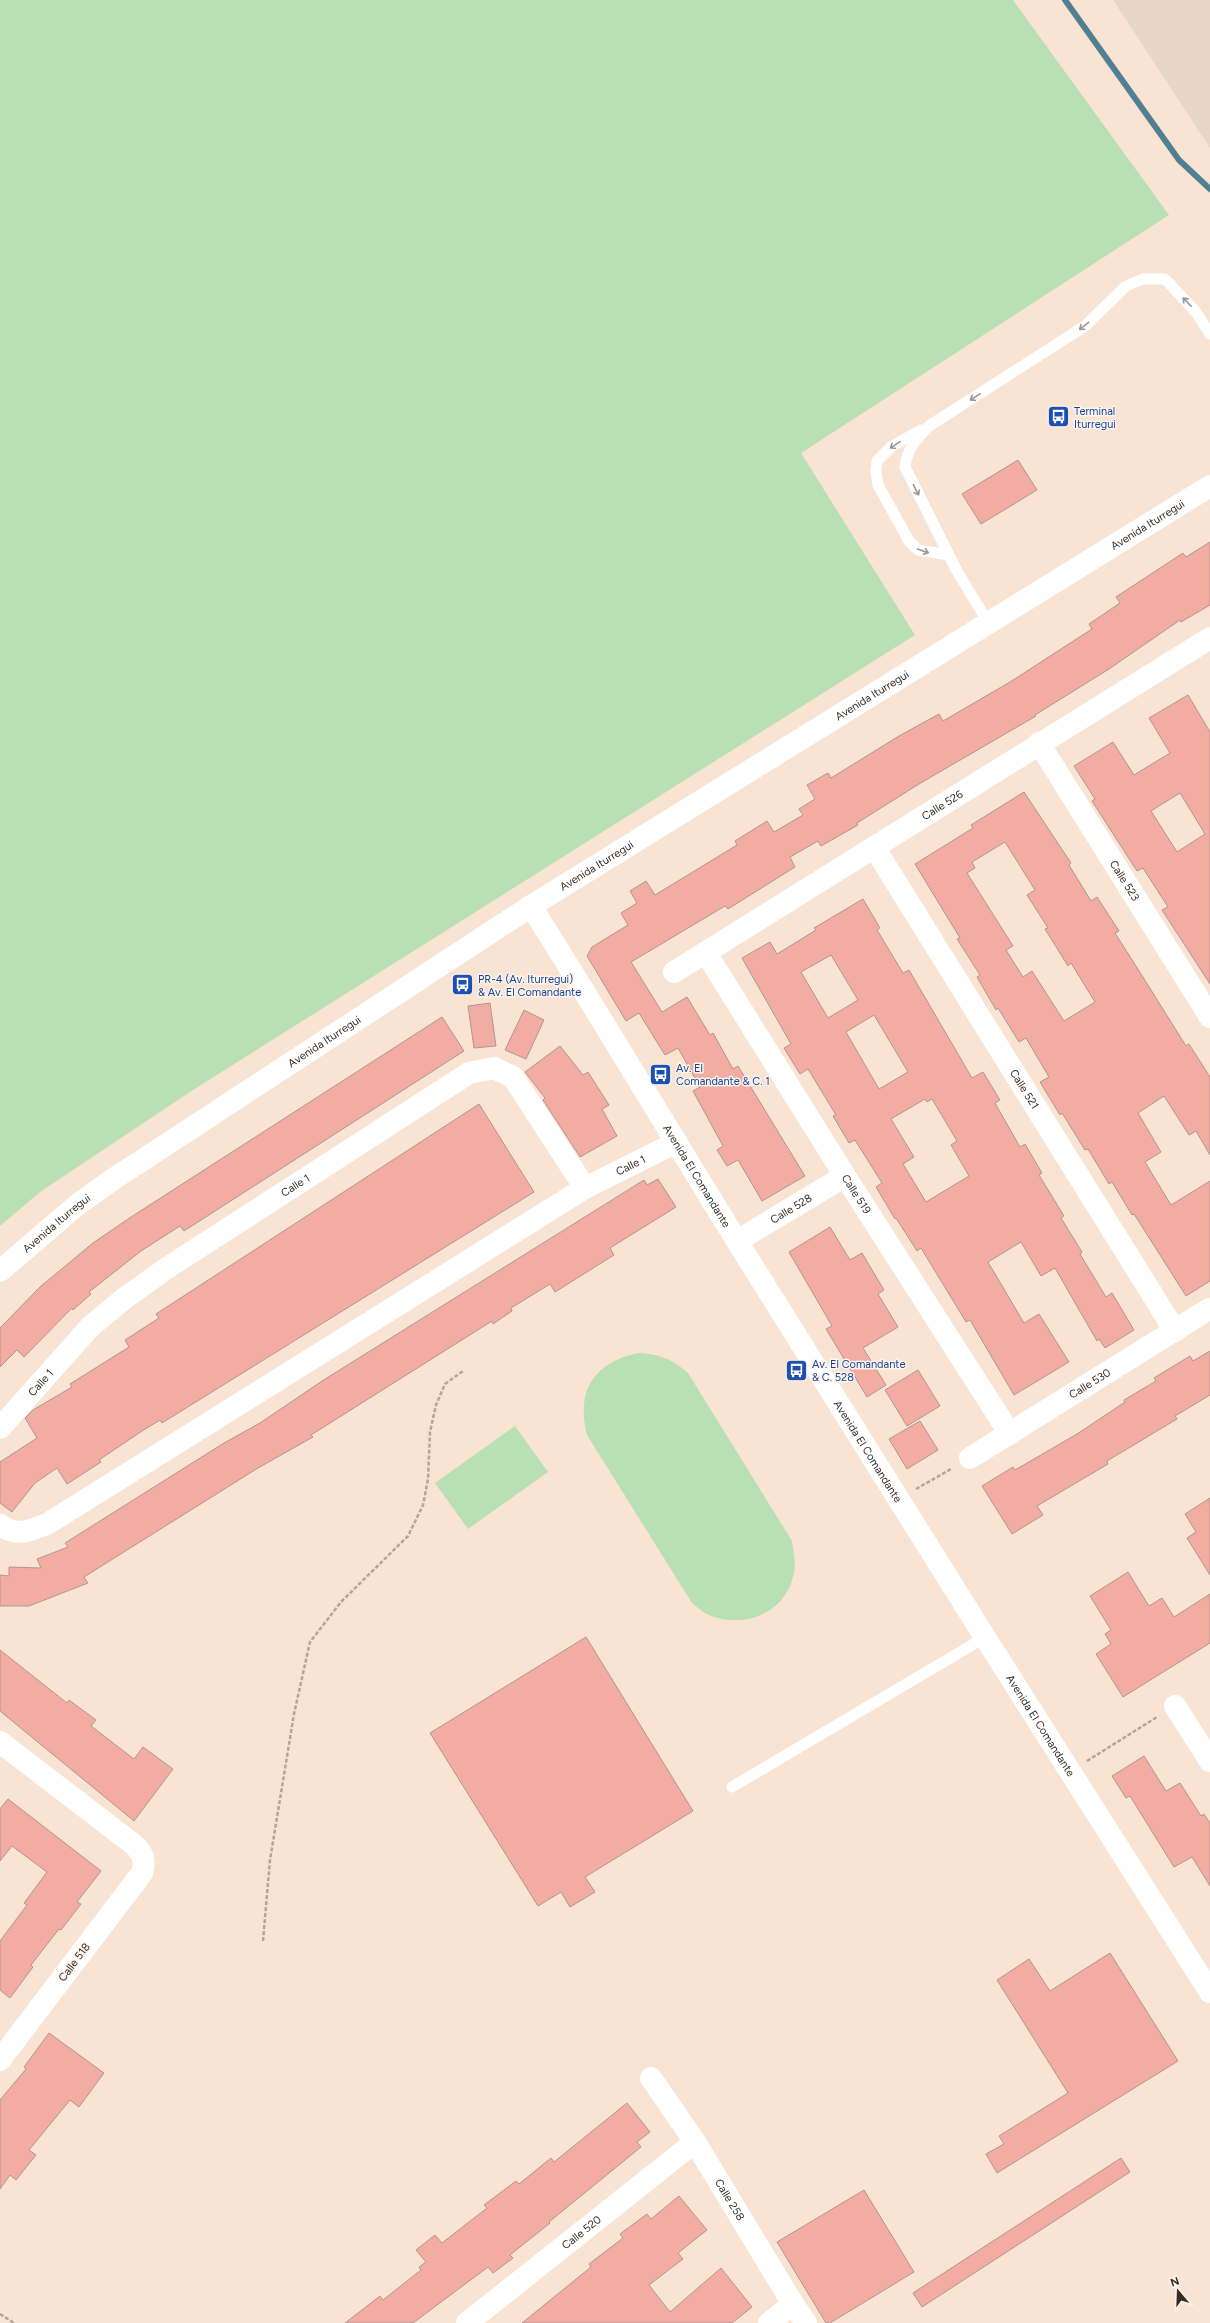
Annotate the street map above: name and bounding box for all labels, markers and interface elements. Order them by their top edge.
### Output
one-way arrow [1182,297,1192,307]
one-way arrow [1079,322,1090,331]
one-way arrow [969,393,981,401]
bus stop icon: Terminal Iturregui [1045,404,1071,430]
place label: Terminal Iturregui [1074,405,1116,431]
one-way arrow [890,441,901,449]
one-way arrow [913,484,920,496]
street label: Avenida Iturregui [1108,497,1187,553]
one-way arrow [917,548,930,555]
street label: Avenida Iturregui [833,668,912,723]
street label: Calle 526 [920,788,965,823]
street label: Avenida Iturregui [557,838,636,894]
street label: Calle 523 [1107,858,1142,903]
bus stop icon: PR-4 (Av. Iturregui) & Av. El Comandante [450,972,476,998]
place label: PR-4 (Av. Iturregui) & Av. El Comandante [478,973,581,999]
street label: Avenida Iturregui [286,1013,363,1070]
bus stop icon: Av. El Comandante & C. 1 [648,1061,674,1087]
place label: Av. El Comandante & C. 1 [676,1062,770,1088]
street label: Calle 521 [1007,1067,1041,1111]
street label: Avenida El Comandante [660,1123,733,1230]
street label: Calle 1 [614,1153,648,1179]
street label: Calle 1 [279,1172,312,1200]
street label: Calle 519 [839,1172,873,1216]
street label: Calle 528 [768,1191,815,1226]
street label: Avenida Iturregui [20,1192,93,1256]
bus stop icon: Av. El Comandante & C. 528 [784,1357,810,1383]
place label: Av. El Comandante & C. 528 [812,1358,905,1384]
street label: Calle 530 [1067,1366,1113,1402]
street label: Calle 1 [26,1367,56,1399]
street label: Avenida El Comandante [831,1398,904,1505]
street label: Avenida El Comandante [1003,1672,1077,1779]
street label: Calle 518 [56,1940,93,1984]
street label: Calle 258 [712,2177,747,2223]
street label: Calle 520 [559,2213,604,2252]
north arrow [1158,2271,1198,2311]
text: N [1169,2274,1181,2290]

